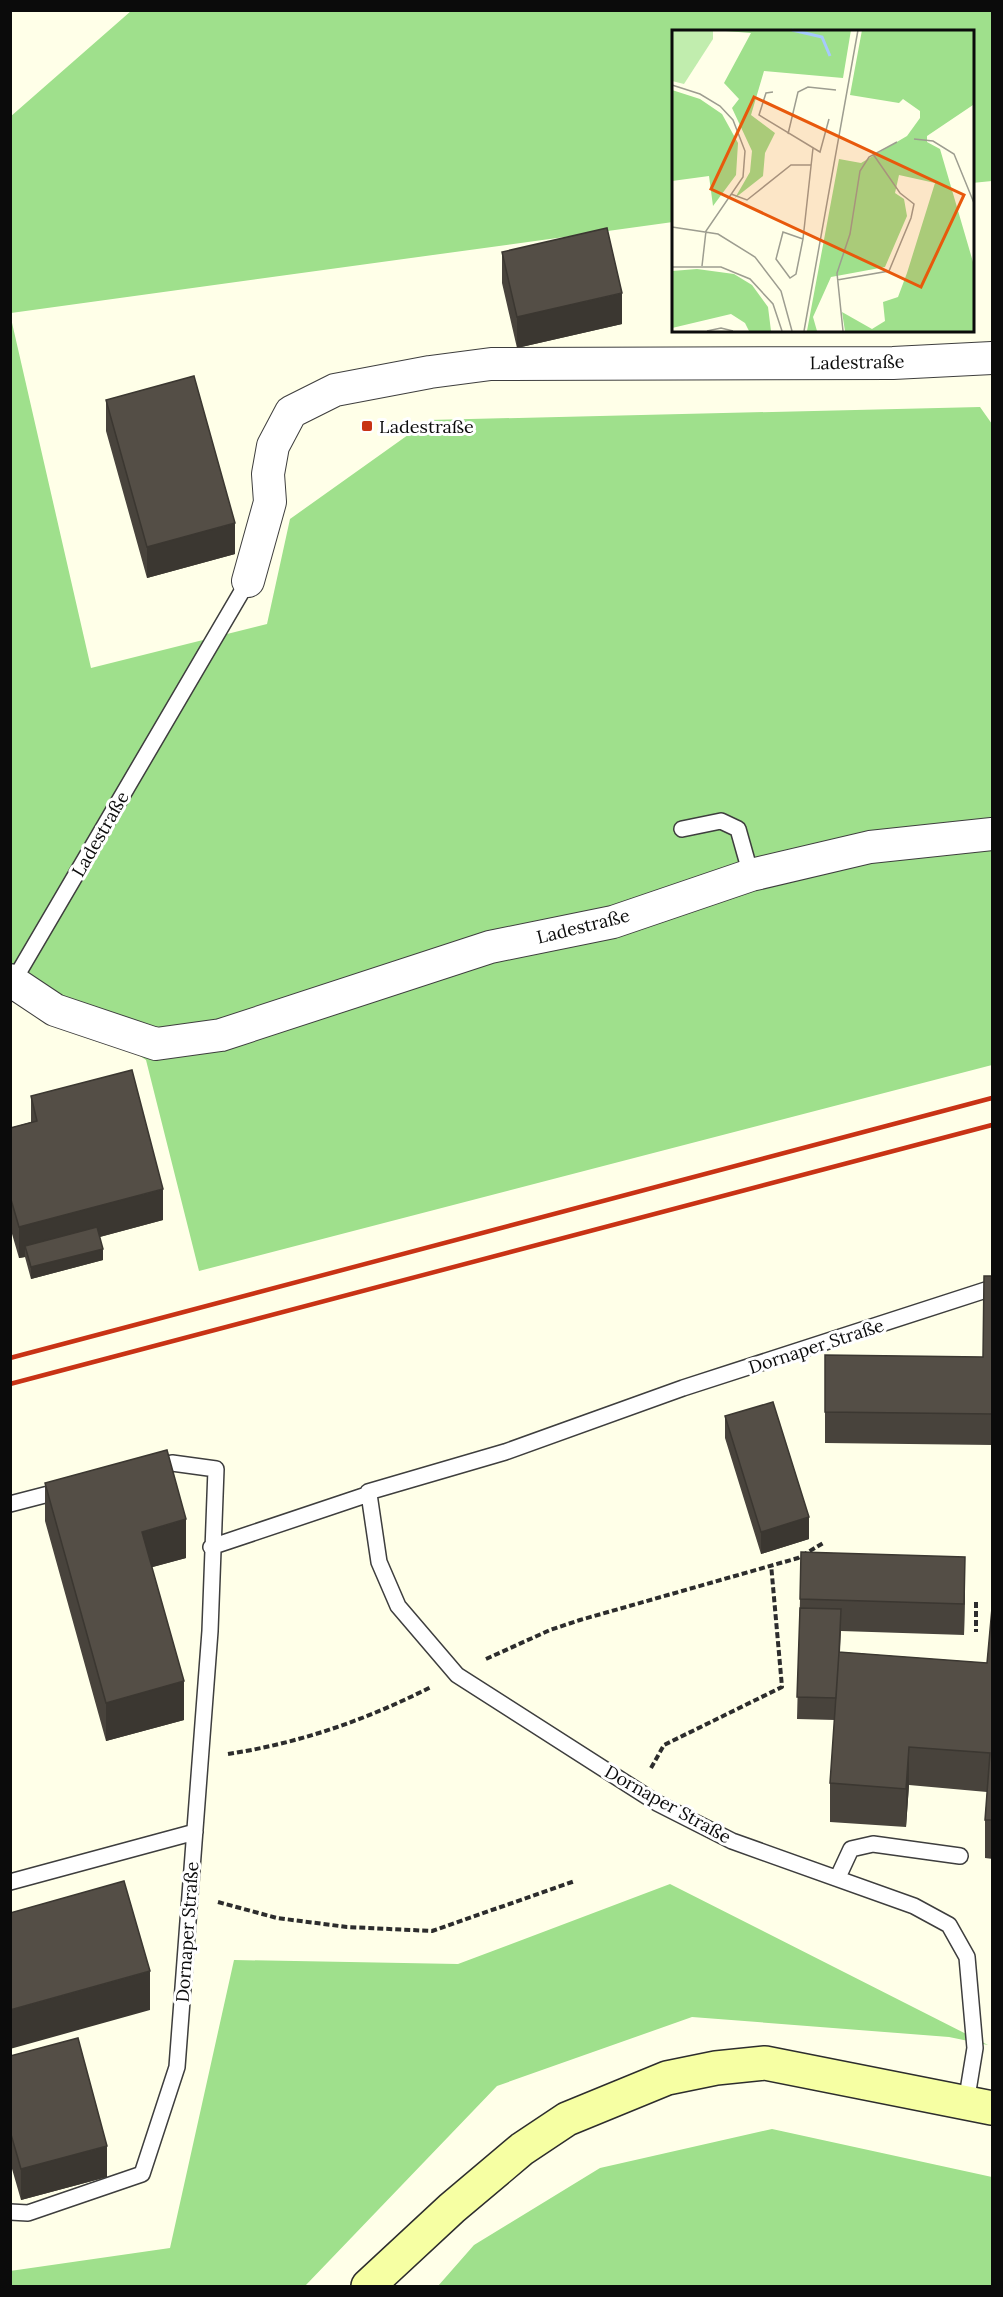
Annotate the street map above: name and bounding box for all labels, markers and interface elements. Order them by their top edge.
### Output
inset map [672,30,973,332]
street label: Ladestraße [809,350,905,374]
place label: Ladestraße [379,415,474,438]
marker: Ladestraße [360,419,374,433]
street label: Ladestraße [66,787,134,881]
street label: Ladestraße [534,903,632,949]
street label: Dornaper Straße [745,1313,887,1379]
street label: Dornaper Straße [601,1760,735,1848]
street label: Dornaper Straße [171,1861,203,2003]

